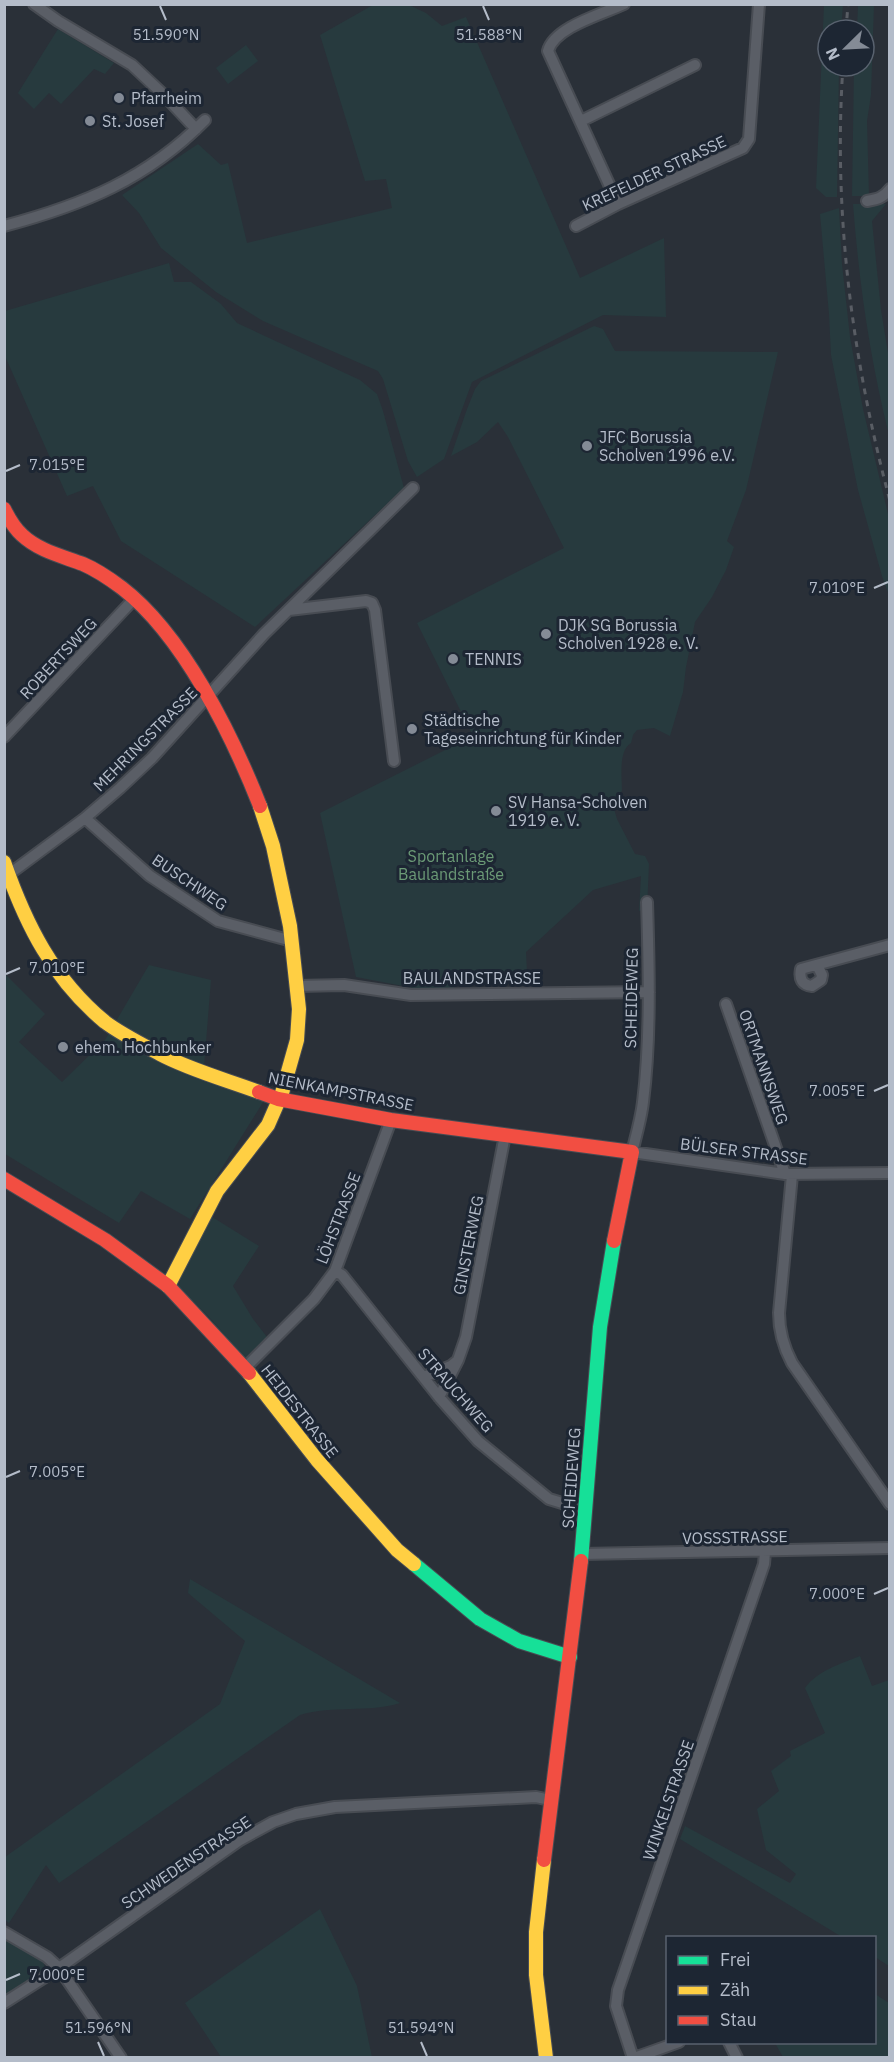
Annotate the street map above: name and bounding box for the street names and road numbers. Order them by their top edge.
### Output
street label: KREFELDER STRASSE [579,131,729,215]
street label: ROBERTSWEG [15,613,101,703]
street label: MEHRINGSTRASSE [89,683,201,795]
street label: BUSCHWEG [149,850,231,914]
street label: SCHEIDEWEG [620,947,642,1049]
street label: BAULANDSTRASSE [403,968,541,988]
street label: ORTMANNSWEG [735,1007,793,1127]
street label: NIENKAMPSTRASSE [266,1067,416,1115]
street label: BÜLSER STRASSE [679,1133,809,1169]
street label: LÖHSTRASSE [311,1169,365,1267]
street label: GINSTERWEG [449,1193,487,1297]
street label: STRAUCHWEG [414,1344,498,1436]
street label: HEIDESTRASSE [257,1360,343,1462]
street label: SCHEIDEWEG [558,1427,584,1529]
street label: VOSSSTRASSE [682,1526,788,1548]
street label: WINKELSTRASSE [638,1737,698,1863]
street label: SCHWEDENSTRASSE [117,1811,255,1913]

